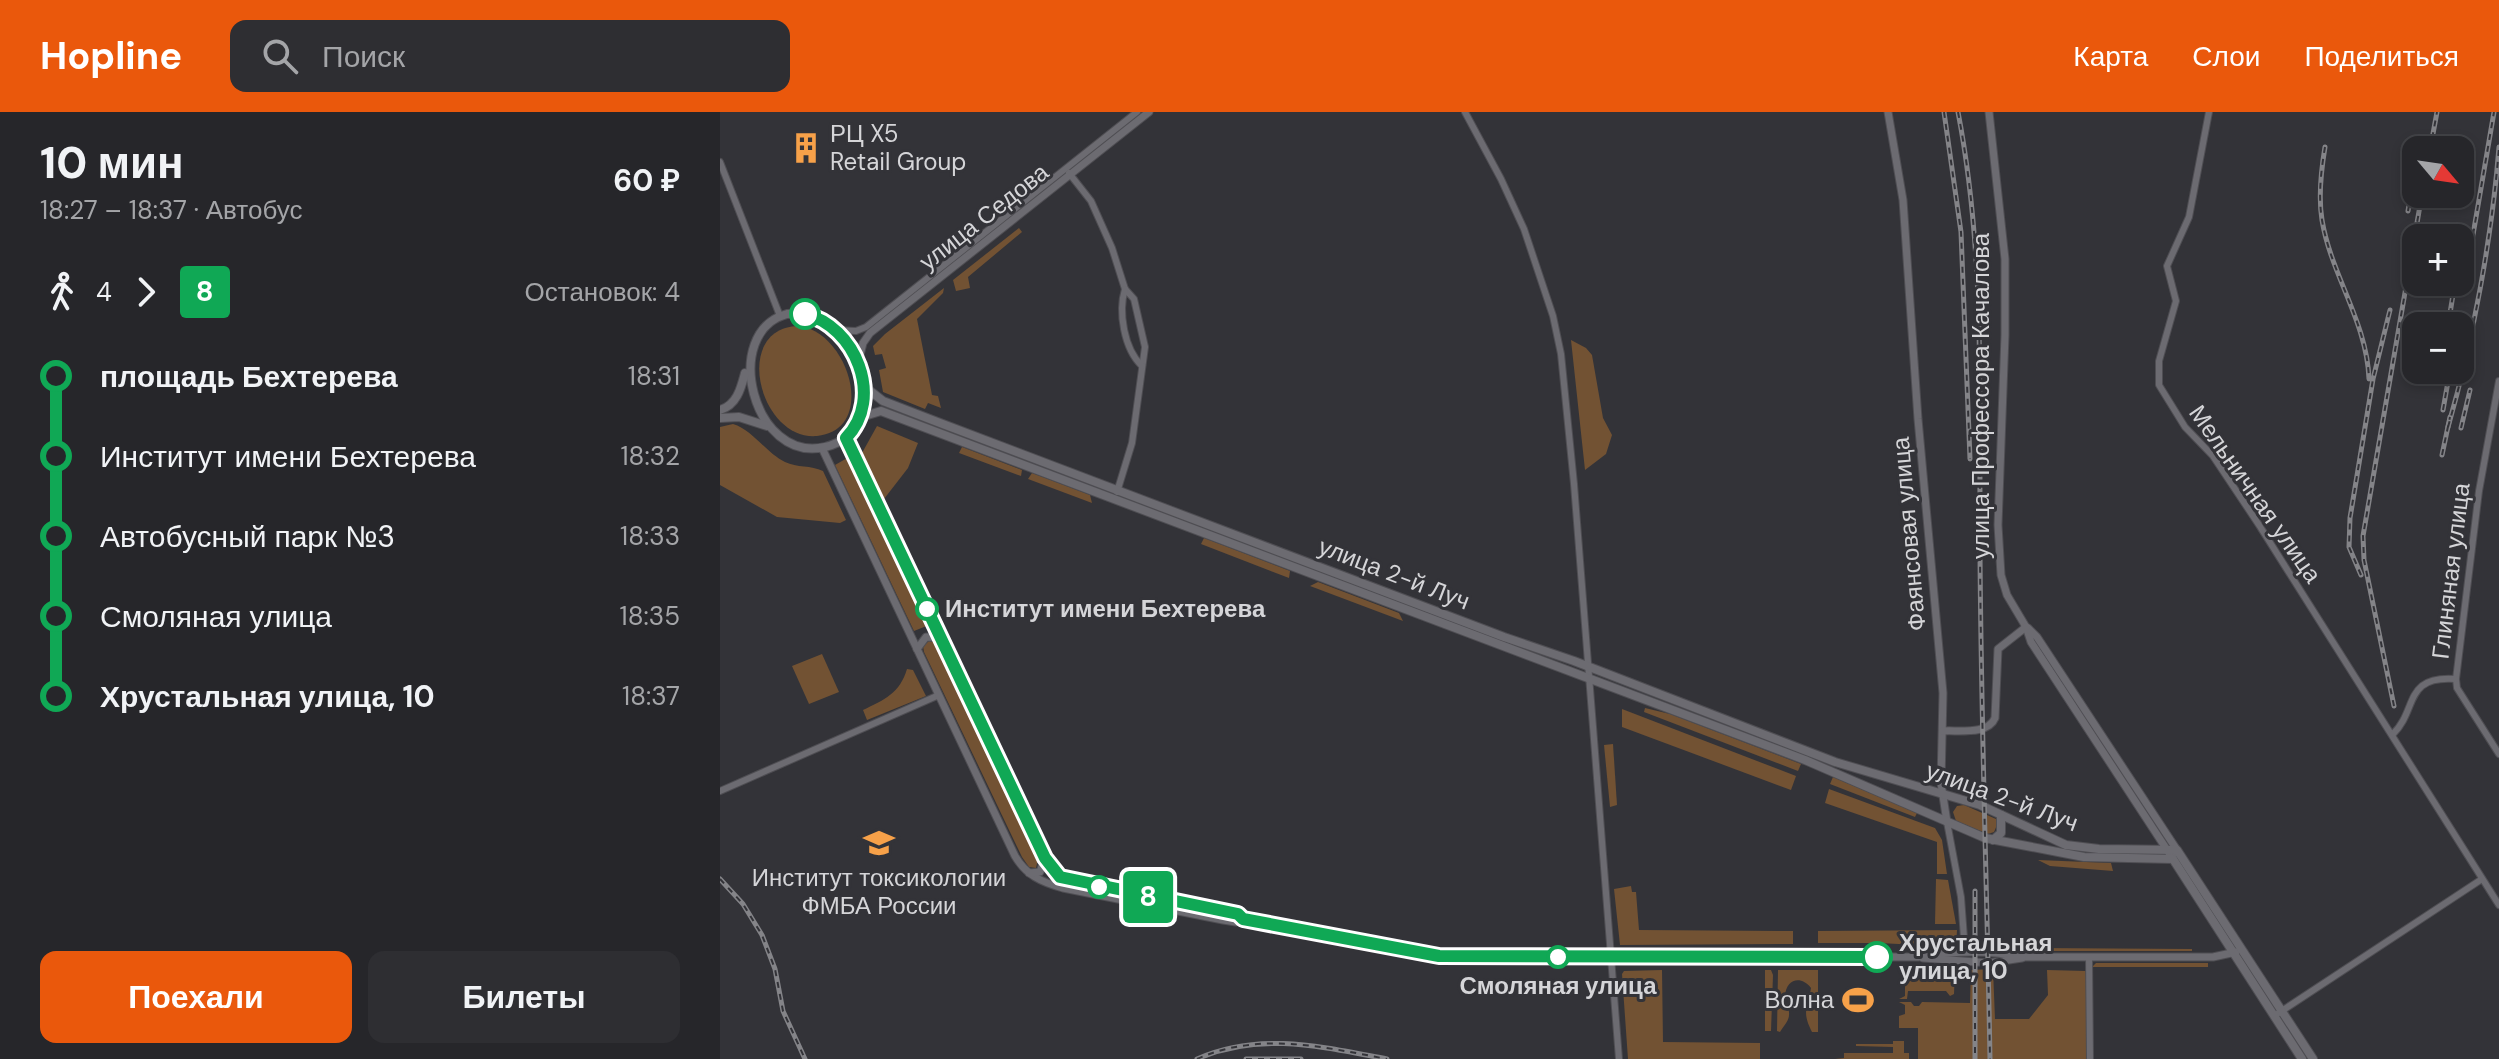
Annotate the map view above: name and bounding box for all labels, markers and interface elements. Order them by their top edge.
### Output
search box [230,20,790,92]
text: Hopline [40,31,182,81]
icon: search [258,34,302,78]
text: Поиск [322,37,405,76]
text: Карта [2073,38,2148,75]
text: Слои [2192,38,2260,75]
text: Поделиться [2304,38,2459,75]
place label: РЦ X5 Retail Group [830,118,966,177]
building icon: РЦ X5 Retail Group [789,131,823,165]
text: 10 мин [40,134,184,192]
north arrow [2402,136,2474,208]
map controls [2402,136,2474,384]
street label: улица Седова [913,156,1055,277]
text: 60 ₽ [613,161,680,200]
text: 18:27 – 18:37 · Автобус [40,193,302,227]
button: + [2402,224,2474,296]
street label: улица Профессора Качалова [1965,232,1996,559]
icon: walk [40,270,84,314]
icon: forward [124,270,168,314]
text: 8 [196,273,214,310]
text: 4 [96,275,112,309]
text: Остановок: 4 [525,275,680,309]
unlabelled marker [790,299,820,329]
button: − [2402,312,2474,384]
text: площадь Бехтерева [100,357,398,396]
text: 18:31 [628,359,680,393]
street label: Мельничная улица [2182,399,2329,589]
street label: Фаянсовая улица [1885,435,1932,632]
text: Институт имени Бехтерева [100,437,476,476]
text: 18:32 [620,439,680,473]
street label: Глиняная улица [2424,480,2477,661]
text: Автобусный парк №3 [100,517,395,556]
text: 18:33 [620,519,680,553]
street label: улица 2-й Луч [1314,530,1474,617]
place label: Институт имени Бехтерева [945,593,1266,624]
text: Смоляная улица [100,597,332,636]
marker: Институт имени Бехтерева [916,598,938,620]
text: 18:35 [620,599,680,633]
text: Хрустальная улица, 10 [100,677,435,716]
text: 18:37 [622,679,680,713]
street label: улица 2-й Луч [1922,755,2082,838]
school or university icon: Институт токсикологии ФМБА России [862,826,896,860]
place label: Институт токсикологии ФМБА России [752,862,1006,921]
line badge: 8 [1122,871,1174,923]
unlabelled marker [1088,876,1110,898]
text: 8 [1139,878,1157,915]
place label: Хрустальная улица, 10 [1899,927,2052,986]
marker: Хрустальная улица, 10 [1862,942,1892,972]
marker: Смоляная улица [1547,946,1569,968]
button: Поехали [40,951,352,1043]
button: Билеты [368,951,680,1043]
place label: Смоляная улица [1460,970,1657,1001]
sports icon: Волна [1841,983,1875,1017]
place label: Волна [1765,984,1835,1015]

